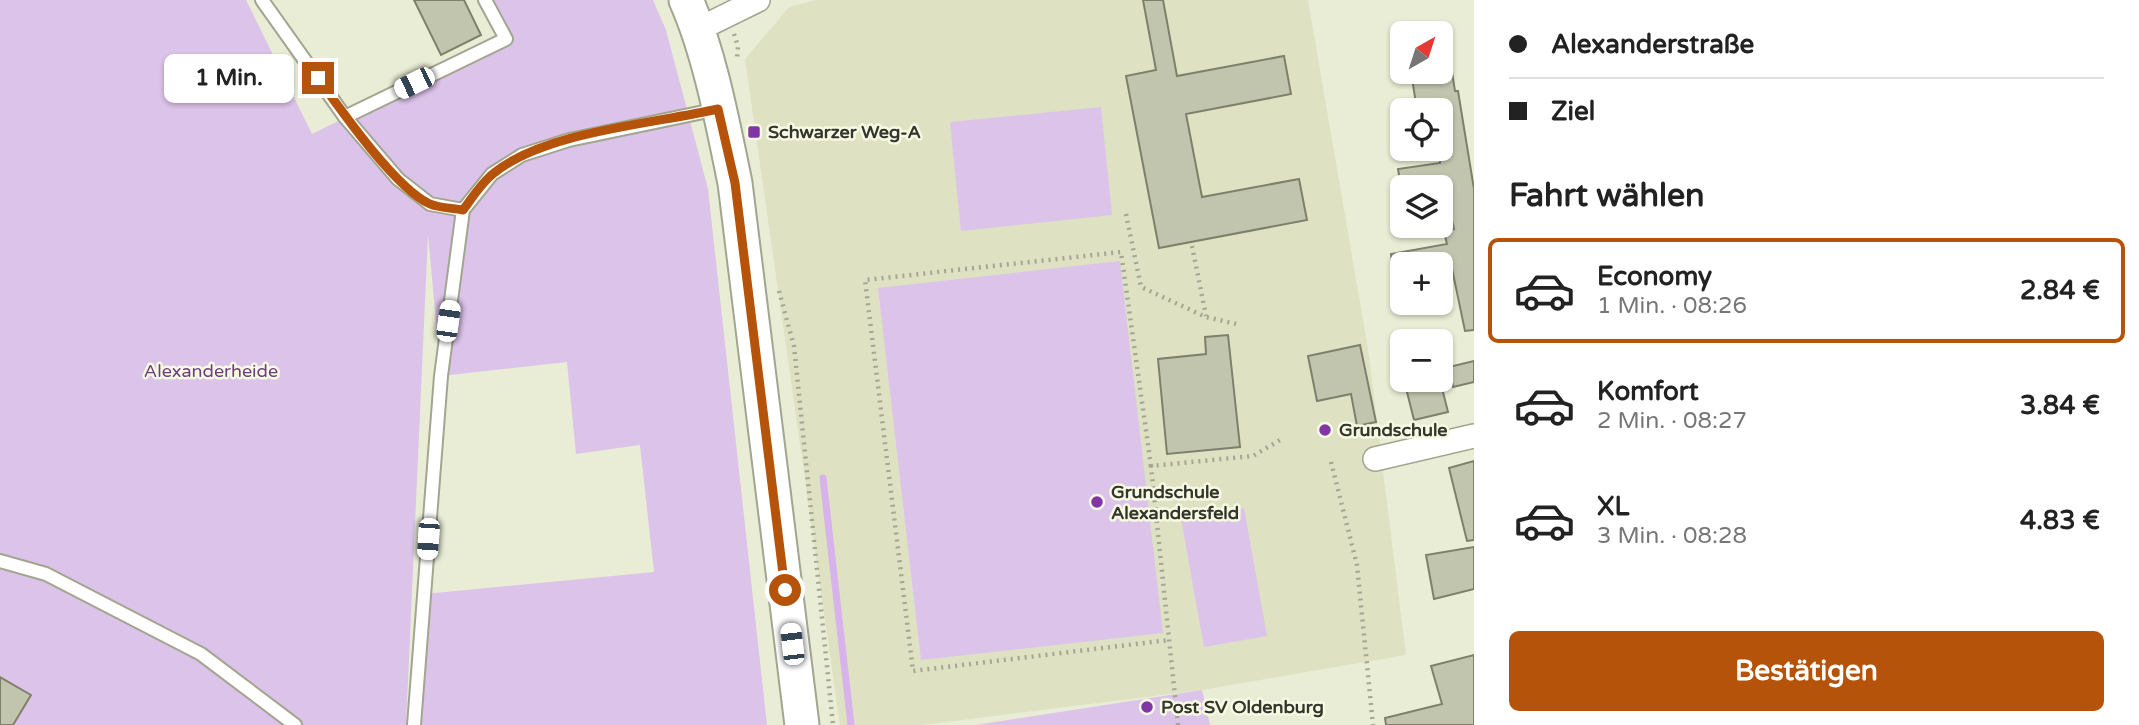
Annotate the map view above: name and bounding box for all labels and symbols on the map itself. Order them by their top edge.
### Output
north arrow [1390,21,1452,84]
callout: 1 Min. [164,54,294,102]
route end [302,62,334,94]
car [391,64,438,102]
place label: Schwarzer Weg-A [768,121,921,143]
marker: Schwarzer Weg-A [746,124,762,140]
car [435,299,462,343]
park label: Alexanderheide [144,360,278,382]
place label: Grundschule [1339,419,1448,441]
marker: Grundschule [1317,422,1333,438]
place label: Grundschule Alexandersfeld [1111,481,1239,524]
marker: Grundschule Alexandersfeld [1089,494,1105,510]
car [417,517,440,561]
route start [769,574,801,606]
car [780,622,805,666]
place label: Post SV Oldenburg [1161,696,1324,718]
marker: Post SV Oldenburg [1139,699,1155,715]

